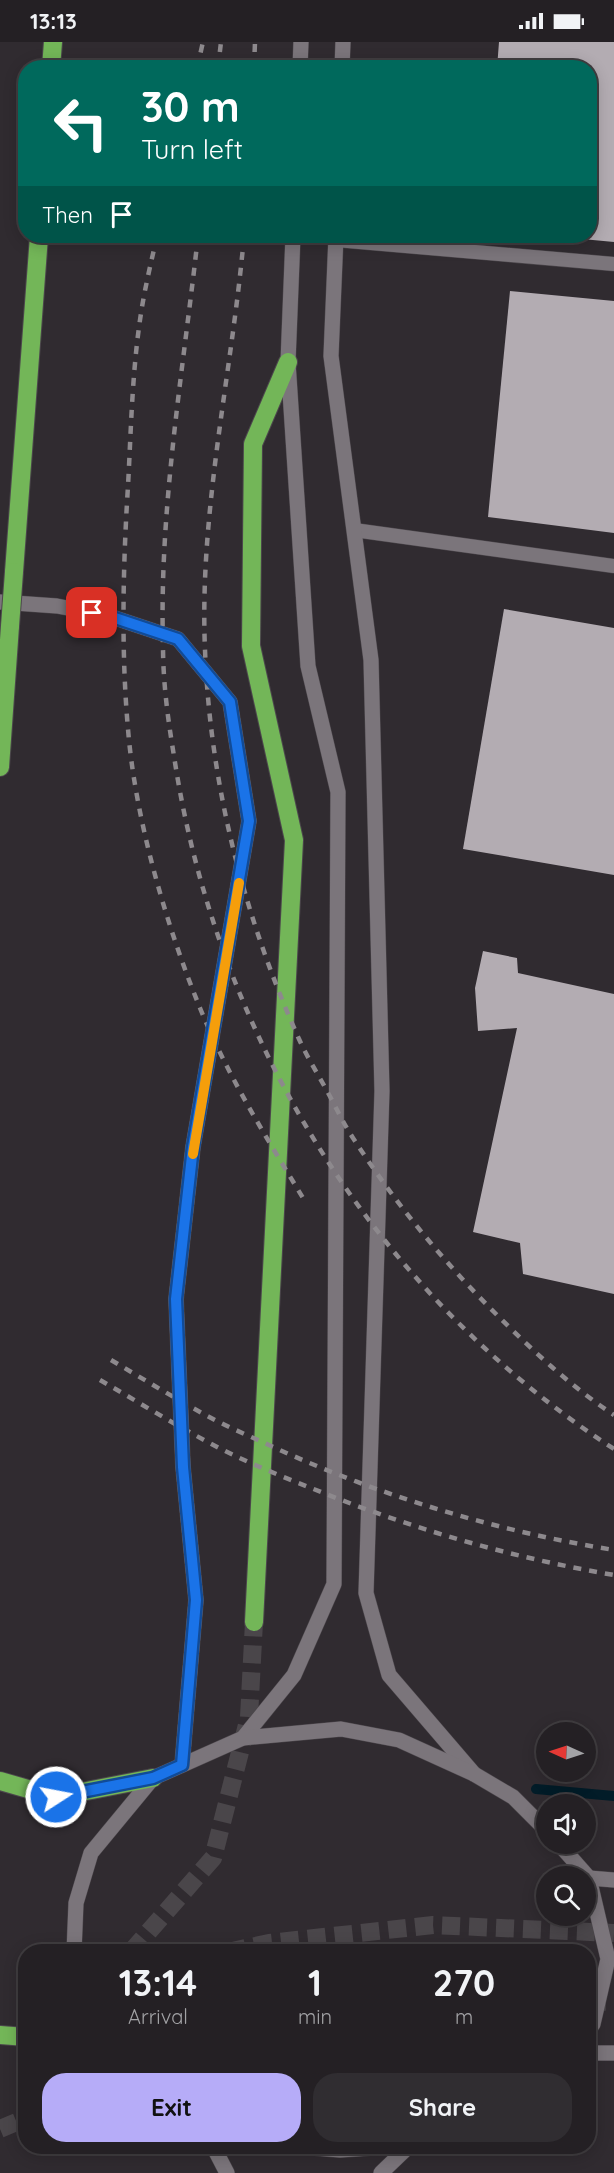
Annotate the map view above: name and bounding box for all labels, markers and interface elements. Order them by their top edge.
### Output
text: 13:13 [30,7,77,35]
text: 30 m [141,80,240,133]
icon: left [42,84,120,162]
text: Turn left [141,132,243,166]
icon: arrive [105,198,138,231]
text: Then [42,201,93,229]
pin [66,587,117,638]
icon: arrive [75,596,108,629]
north arrow [536,1722,596,1782]
map controls [536,1722,596,1926]
position arrow [24,1765,88,1829]
button: sound [536,1794,596,1854]
button: search [536,1866,596,1926]
text: 13:14 [119,1960,197,2005]
text: 1 [308,1960,322,2005]
text: 270 [433,1960,495,2005]
text: Arrival [128,2004,188,2029]
text: min [298,2004,332,2029]
text: m [455,2004,473,2029]
button: Exit [42,2073,301,2142]
button: Share [313,2073,572,2142]

